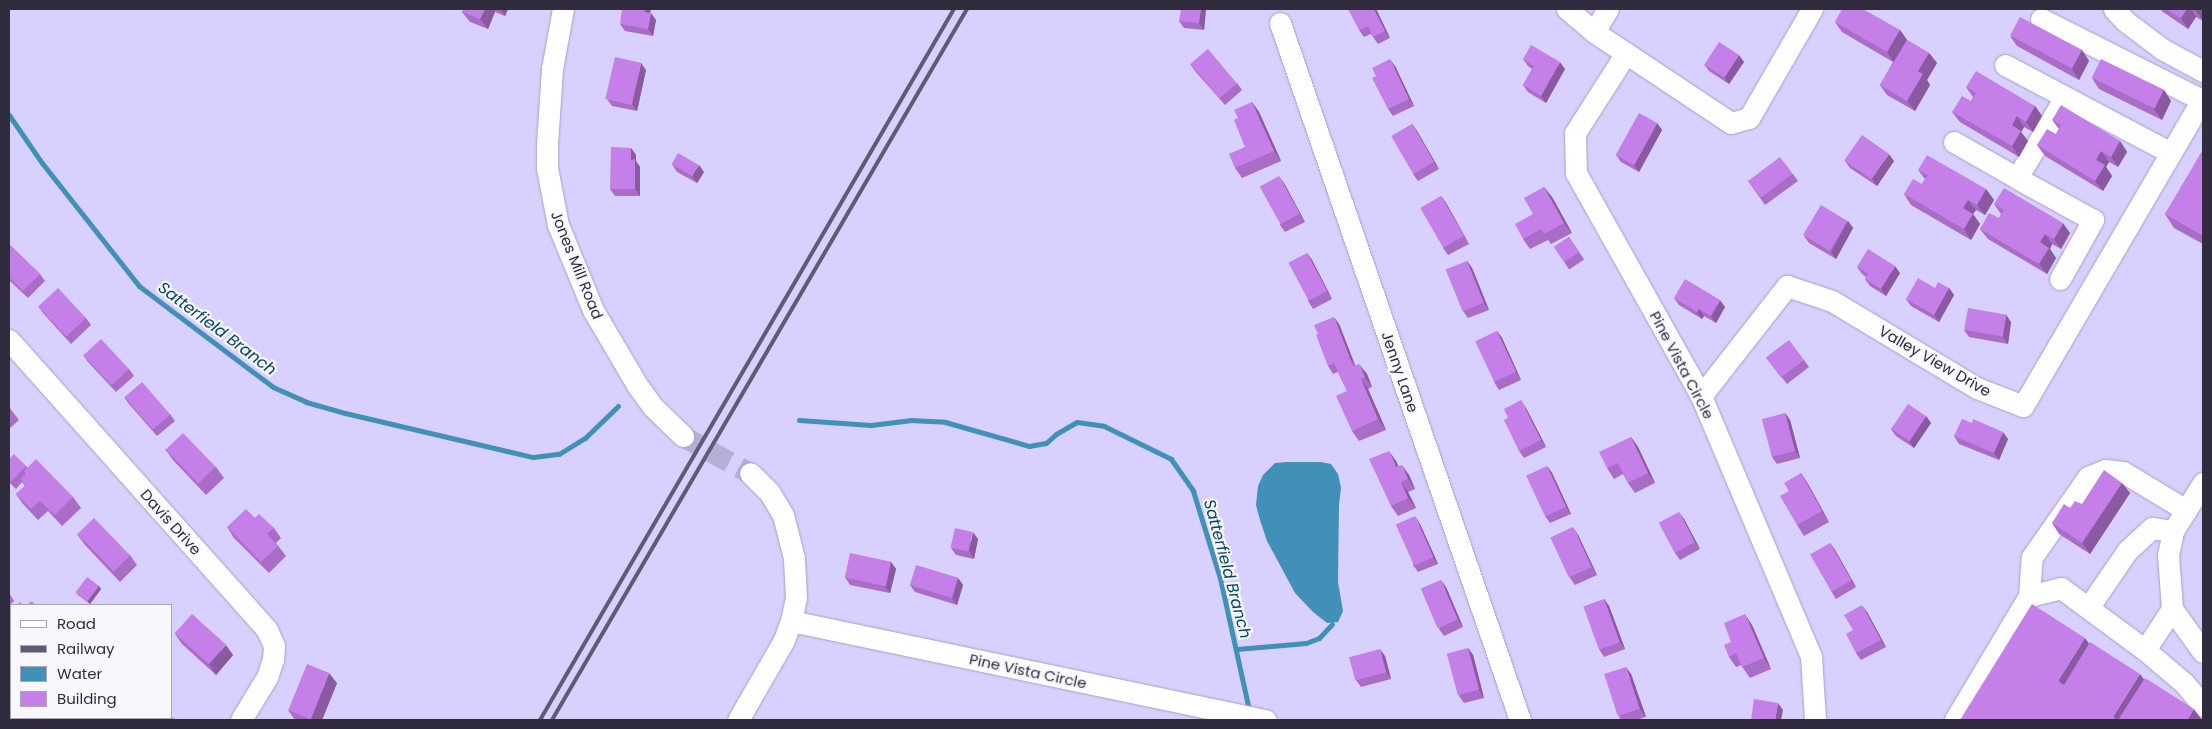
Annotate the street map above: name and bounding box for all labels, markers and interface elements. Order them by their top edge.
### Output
street label: Jones Mill Road [547,208,607,322]
water label: Satterfield Branch [154,278,280,380]
street label: Pine Vista Circle [1646,308,1718,422]
street label: Valley View Drive [1876,322,1994,400]
street label: Jenny Lane [1378,329,1422,415]
street label: Davis Drive [137,485,205,559]
water label: Satterfield Branch [1199,497,1255,641]
legend [10,604,172,719]
text: Road [57,613,96,634]
text: Railway [57,638,115,659]
street label: Pine Vista Circle [968,650,1088,692]
text: Water [57,663,102,684]
text: Building [57,688,117,709]

